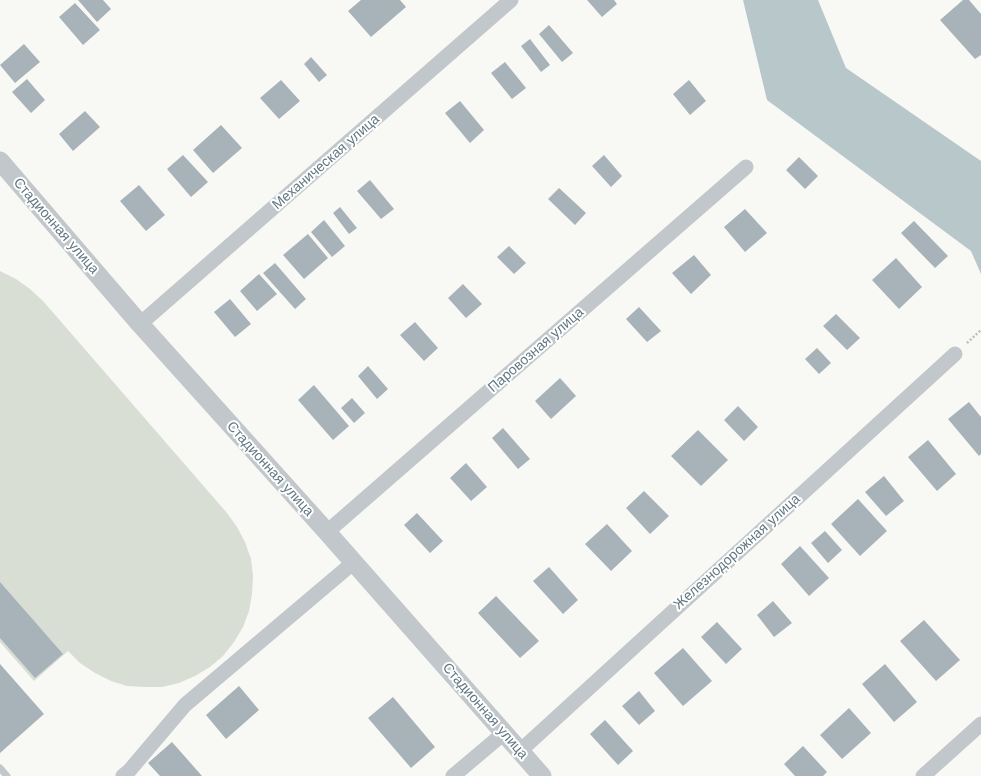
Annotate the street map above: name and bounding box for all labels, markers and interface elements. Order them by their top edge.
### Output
street label: Механическая улица [269,111,383,213]
street label: Стадионная улица [10,174,102,278]
street label: Паровозная улица [485,304,587,396]
street label: Стадионная улица [223,418,317,520]
street label: Железнодорожная улица [670,491,804,613]
street label: Стадионная улица [439,659,531,763]

